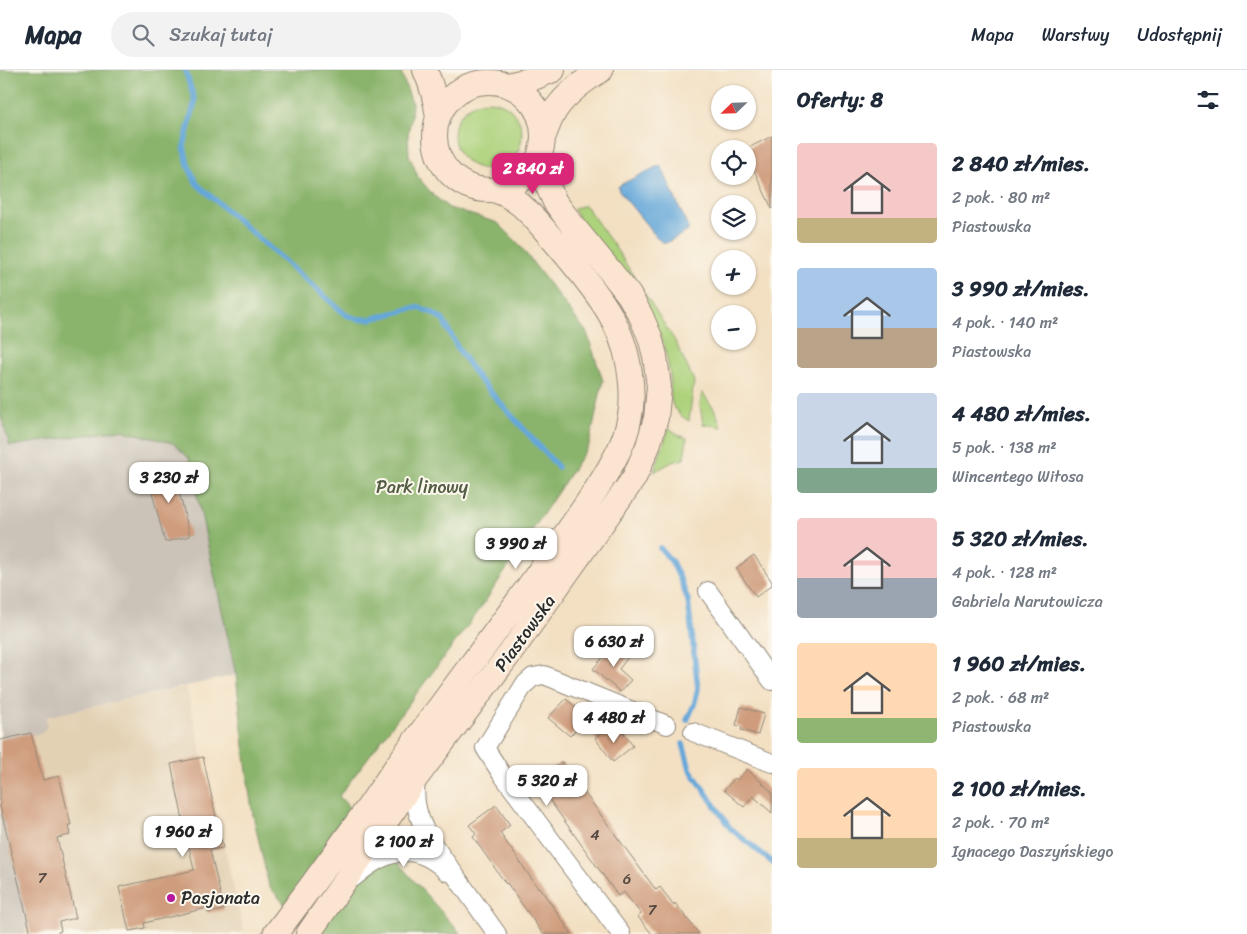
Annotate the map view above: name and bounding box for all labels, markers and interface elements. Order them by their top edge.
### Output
search box [111,12,461,57]
text: Mapa [25,14,81,56]
text: Szukaj tutaj [169,18,273,51]
text: Mapa [971,19,1014,51]
text: Warstwy [1042,19,1109,51]
text: Udostępnij [1137,19,1222,51]
icon: search [129,21,157,49]
text: Oferty: 8 [797,81,883,119]
north arrow [711,85,756,130]
map controls [711,85,756,350]
icon: filters [1194,86,1222,114]
button: locate [711,140,756,185]
text: 2 840 zł/mies. [952,145,1090,183]
pin: 2 840 zł [481,152,585,195]
text: 2 840 zł [503,154,563,183]
icon: home [837,163,897,223]
text: 2 pok. · 80 m² [952,183,1050,212]
button: layers [711,195,756,240]
text: Piastowska [952,212,1031,241]
button: + [711,250,756,295]
text: 3 990 zł/mies. [952,270,1090,308]
icon: home [837,288,897,348]
button: − [711,305,756,350]
text: 4 pok. · 140 m² [952,308,1058,337]
text: Piastowska [952,337,1031,366]
text: 4 480 zł/mies. [952,395,1091,433]
icon: home [837,413,897,473]
text: 5 pok. · 138 m² [952,433,1056,462]
pin: 3 230 zł [117,462,221,504]
text: Wincentego Witosa [952,462,1084,491]
text: 3 230 zł [140,463,198,492]
park label: Park linowy [376,471,469,503]
text: 5 320 zł/mies. [952,520,1089,558]
pin: 3 990 zł [464,528,568,570]
text: 3 990 zł [486,529,546,558]
icon: home [837,538,897,598]
text: 4 pok. · 128 m² [952,558,1057,587]
street label: Piastowska [486,587,564,679]
text: Gabriela Narutowicza [952,587,1103,616]
pin: 6 630 zł [562,626,666,668]
text: 6 630 zł [585,627,643,656]
text: 1 960 zł/mies. [952,645,1086,683]
icon: home [837,663,897,723]
text: 2 pok. · 68 m² [952,683,1049,712]
pin: 4 480 zł [562,702,666,744]
text: 4 480 zł [584,703,644,732]
text: Piastowska [952,712,1031,741]
pin: 5 320 zł [495,764,599,807]
text: 5 320 zł [517,766,577,795]
text: 2 100 zł/mies. [952,770,1087,808]
icon: home [837,788,897,848]
text: 2 pok. · 70 m² [952,808,1050,837]
pin: 1 960 zł [131,816,235,858]
text: 1 960 zł [154,817,212,846]
house number: 4 [590,822,600,848]
pin: 2 100 zł [352,826,456,868]
text: 2 100 zł [375,827,433,856]
text: Ignacego Daszyńskiego [952,837,1113,866]
house number: 7 [38,865,48,891]
house number: 6 [623,866,631,892]
place label: Pasjonata [181,882,260,914]
marker: Pasjonata [165,892,177,904]
house number: 7 [648,897,658,923]

